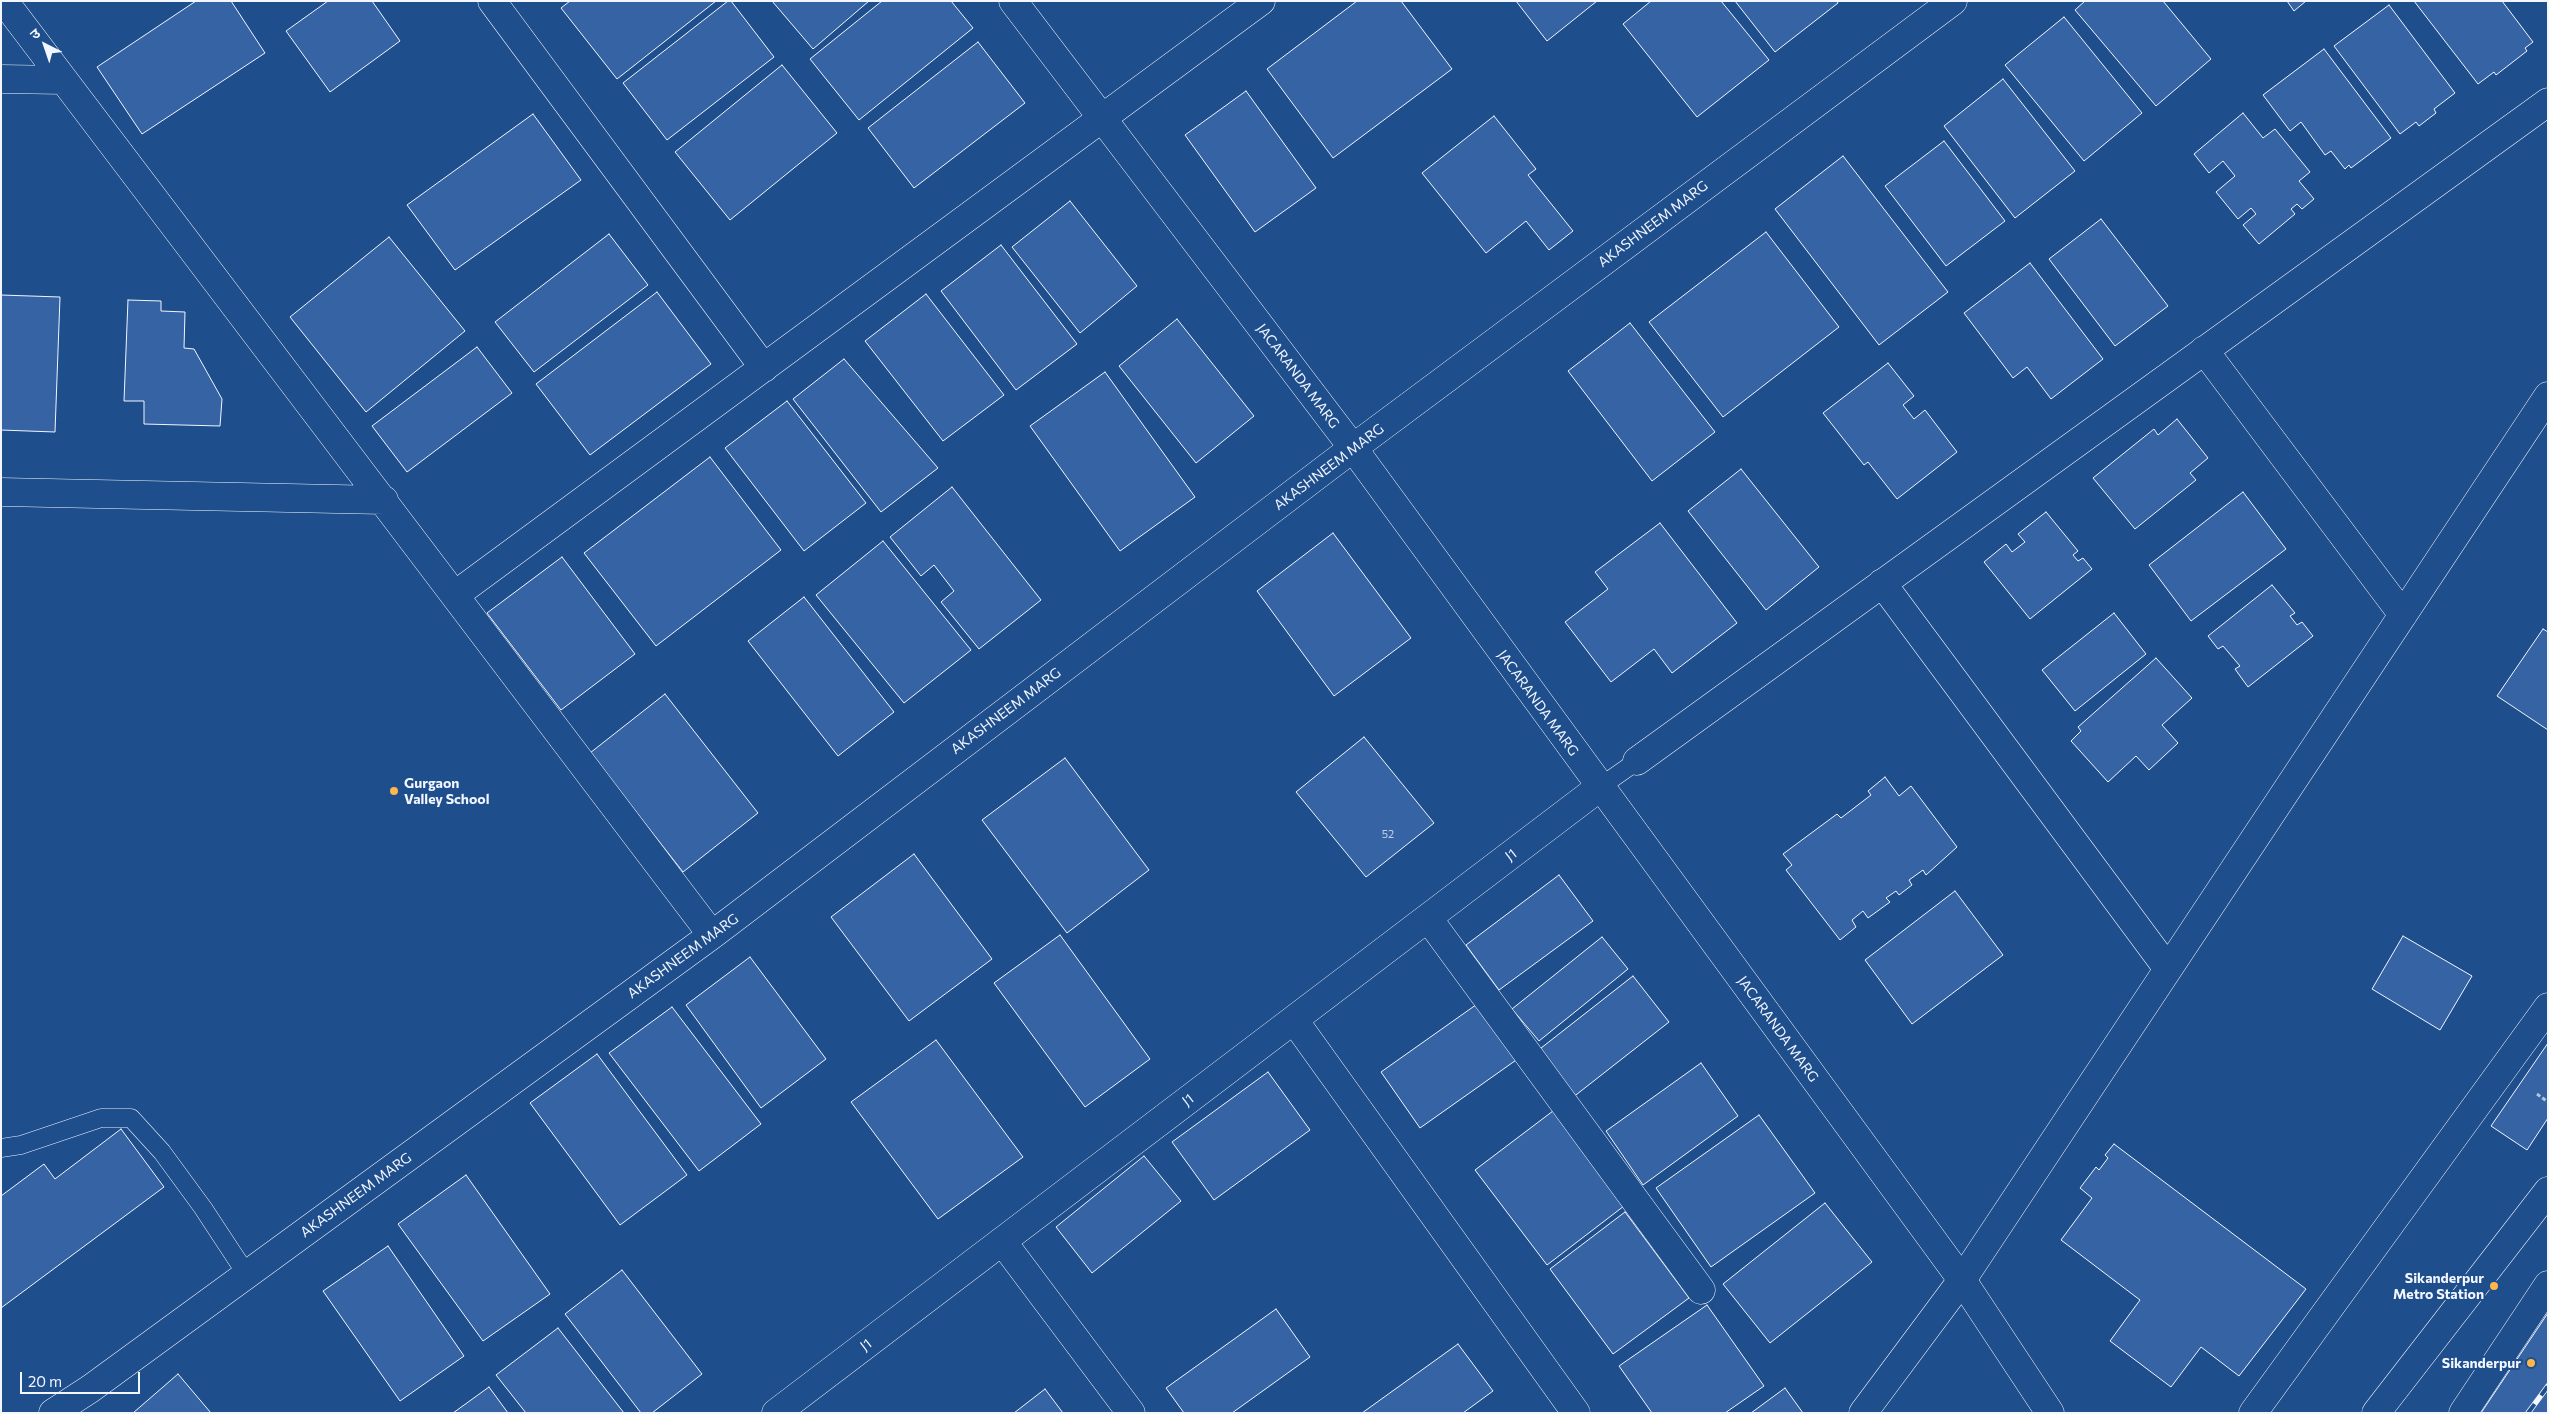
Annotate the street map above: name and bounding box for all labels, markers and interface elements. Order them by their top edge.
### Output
north arrow [20,20,70,70]
text: उ [26,24,43,42]
street label: AKASHNEEM MARG [1595,177,1711,271]
street label: JACARANDA MARG [1253,320,1343,432]
street label: AKASHNEEM MARG [1271,420,1387,514]
street label: JACARANDA MARG [1494,647,1582,759]
street label: AKASHNEEM MARG [948,664,1064,758]
place label: Gurgaon Valley School [404,775,489,808]
marker: Gurgaon Valley School [388,785,400,797]
house number: 52 [1382,827,1394,841]
street label: J1 [1502,845,1520,865]
street label: AKASHNEEM MARG [624,910,742,1002]
street label: JACARANDA MARG [1734,973,1822,1085]
street label: J1 [1179,1090,1197,1110]
street label: AKASHNEEM MARG [297,1149,415,1241]
place label: Sikanderpur Metro Station [2393,1270,2484,1302]
marker: Sikanderpur Metro Station [2488,1280,2500,1292]
street label: J1 [857,1335,875,1355]
place label: Sikanderpur [2442,1355,2521,1371]
marker: Sikanderpur [2525,1357,2537,1369]
scale bar [22,1362,142,1394]
text: 20 m [28,1372,62,1390]

